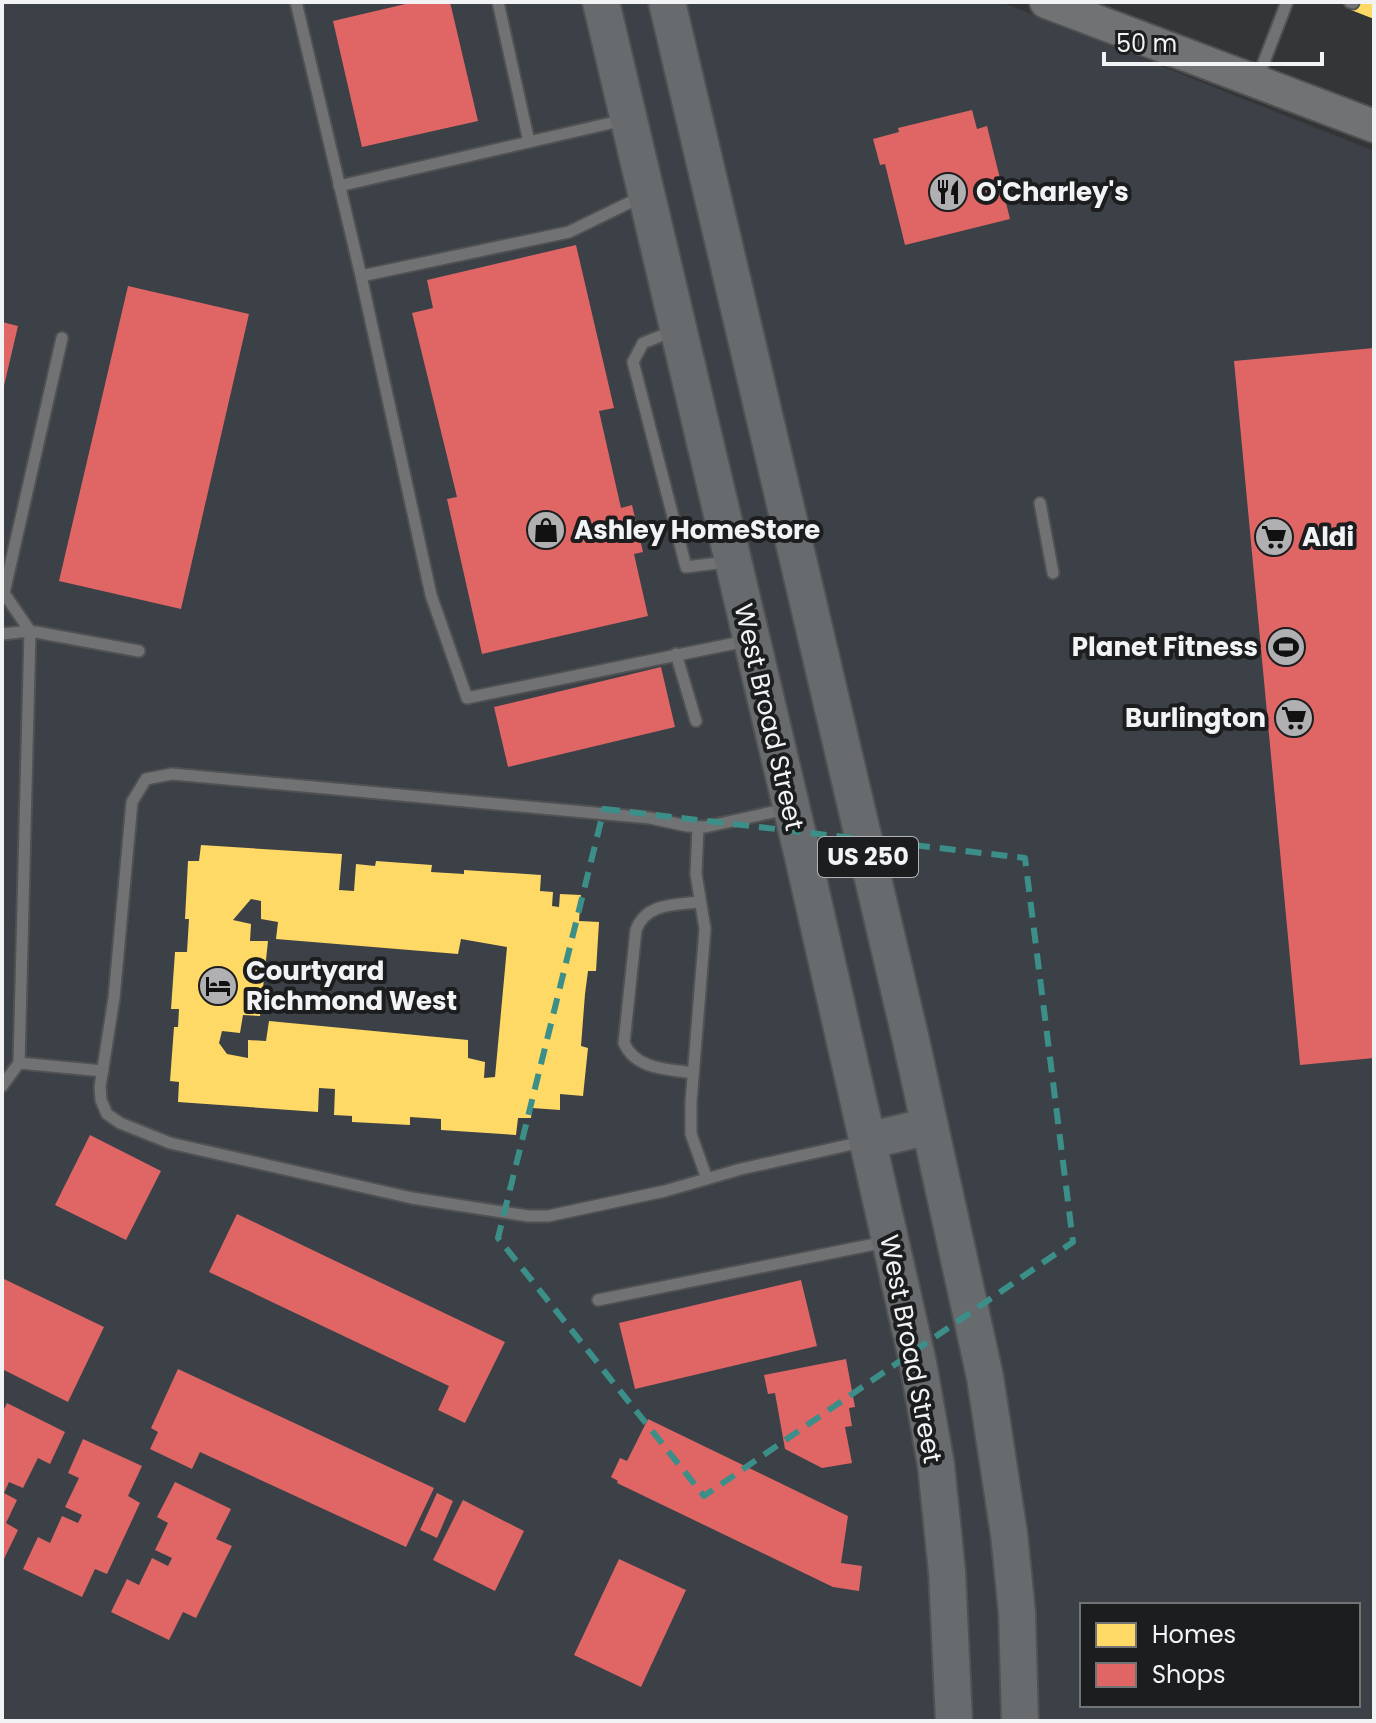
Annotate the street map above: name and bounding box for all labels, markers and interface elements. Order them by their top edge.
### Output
scale bar [1104,16,1322,66]
text: 50 m [1116,27,1177,60]
restaurant icon: O'Charley's [927,171,969,213]
place label: O'Charley's [976,174,1129,210]
shop icon: Ashley HomeStore [525,509,567,551]
place label: Ashley HomeStore [574,512,820,548]
supermarket icon: Aldi [1253,516,1295,558]
place label: Aldi [1302,519,1354,555]
street label: West Broad Street [725,600,813,834]
sports icon: Planet Fitness [1265,626,1307,668]
place label: Planet Fitness [1072,629,1258,665]
supermarket icon: Burlington [1273,697,1315,739]
place label: Burlington [1125,700,1266,736]
road number: US 250 [818,837,918,877]
place label: Courtyard Richmond West [246,953,457,1019]
hotel icon: Courtyard Richmond West [197,965,239,1007]
street label: West Broad Street [871,1232,951,1466]
legend [1080,1603,1360,1707]
text: Homes [1152,1618,1236,1651]
text: Shops [1152,1658,1226,1691]

